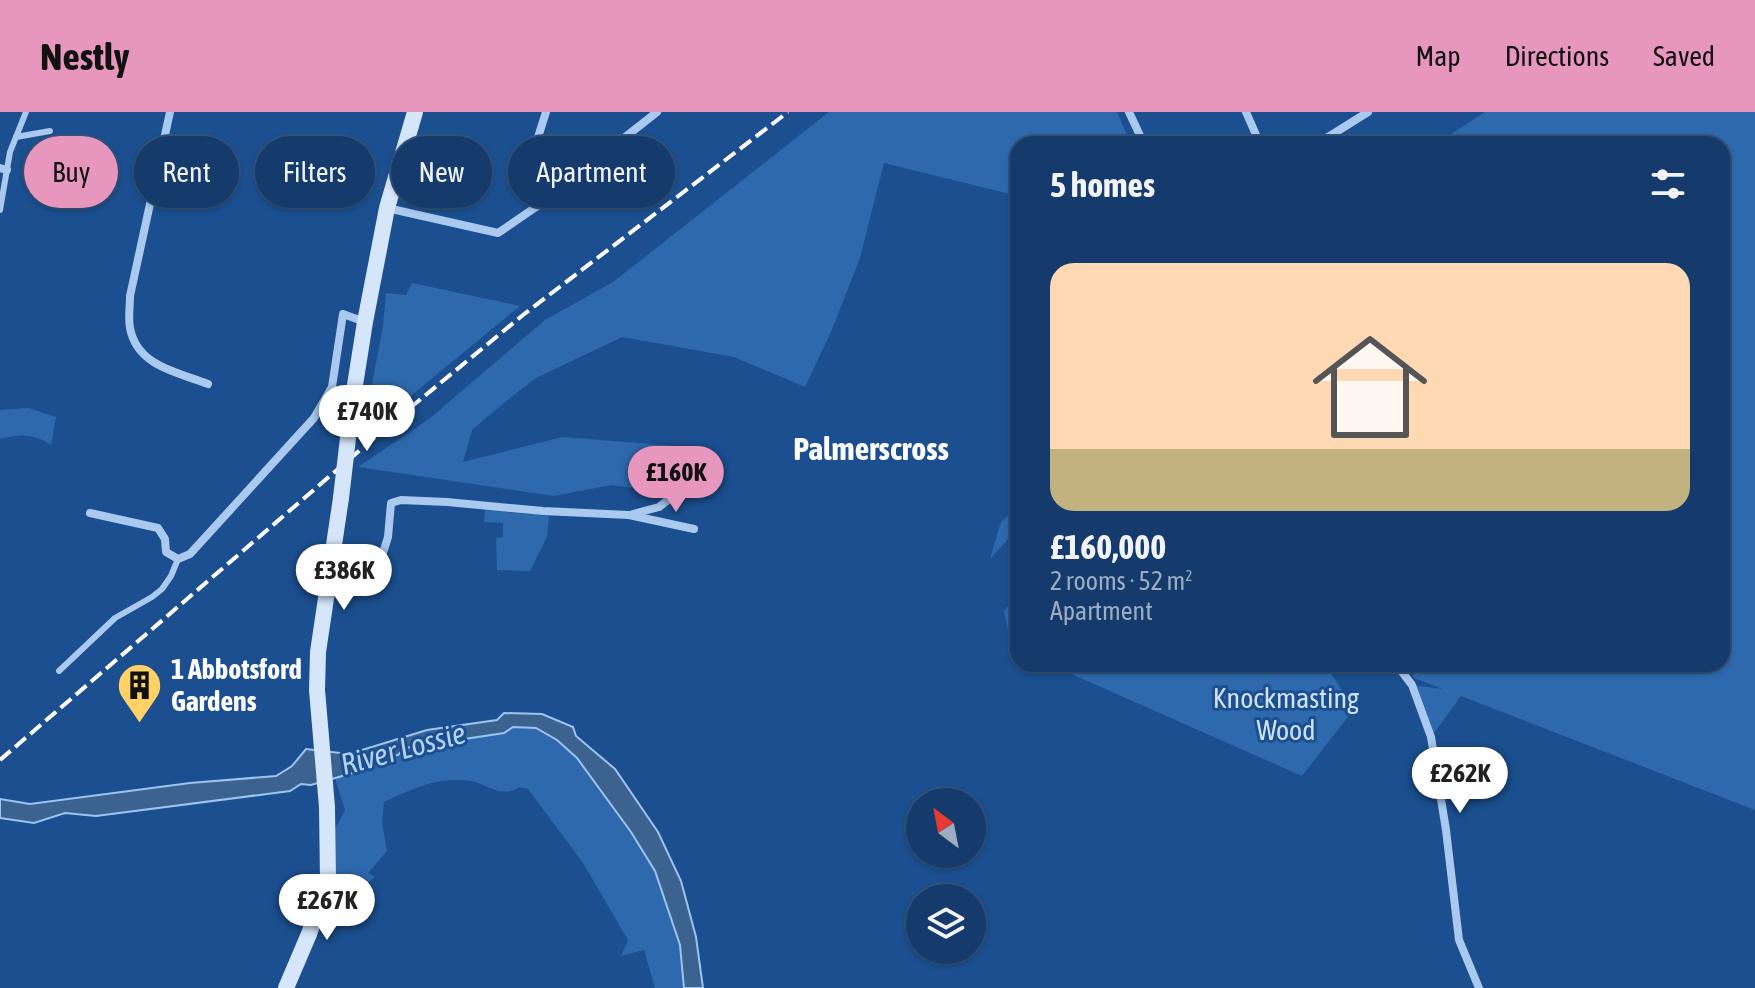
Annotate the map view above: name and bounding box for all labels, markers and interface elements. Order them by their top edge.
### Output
text: Nestly [40,35,129,78]
text: Map [1416,40,1461,72]
text: Directions [1505,40,1609,72]
text: Saved [1653,40,1715,72]
chip: Buy [24,136,118,208]
chip: Rent [134,136,239,208]
chip: Filters [255,136,375,208]
chip: New [391,136,492,208]
chip: Apartment [508,136,675,208]
icon: filters [1646,162,1690,206]
text: 5 homes [1050,165,1155,204]
icon: home [1298,315,1442,459]
pin: £740K [311,385,423,453]
text: £740K [337,396,397,426]
district label: Palmerscross [793,430,949,467]
pin: £160K [620,446,732,514]
text: £160K [646,457,706,487]
text: £160,000 [1050,527,1166,566]
pin: £386K [288,544,400,612]
text: £386K [314,555,374,585]
text: 2 rooms · 52 m² [1050,566,1192,596]
text: Apartment [1050,596,1153,626]
place label: 1 Abbotsford Gardens [171,653,302,717]
building icon: 1 Abbotsford Gardens [116,661,164,724]
park label: Knockmasting Wood [1213,682,1359,746]
water label: River Lossie [337,715,469,781]
pin: £262K [1404,747,1516,815]
text: £262K [1430,758,1490,788]
north arrow [906,788,986,868]
map controls [906,788,986,964]
pin: £267K [271,874,383,942]
button: layers [906,884,986,964]
text: £267K [297,885,357,915]

